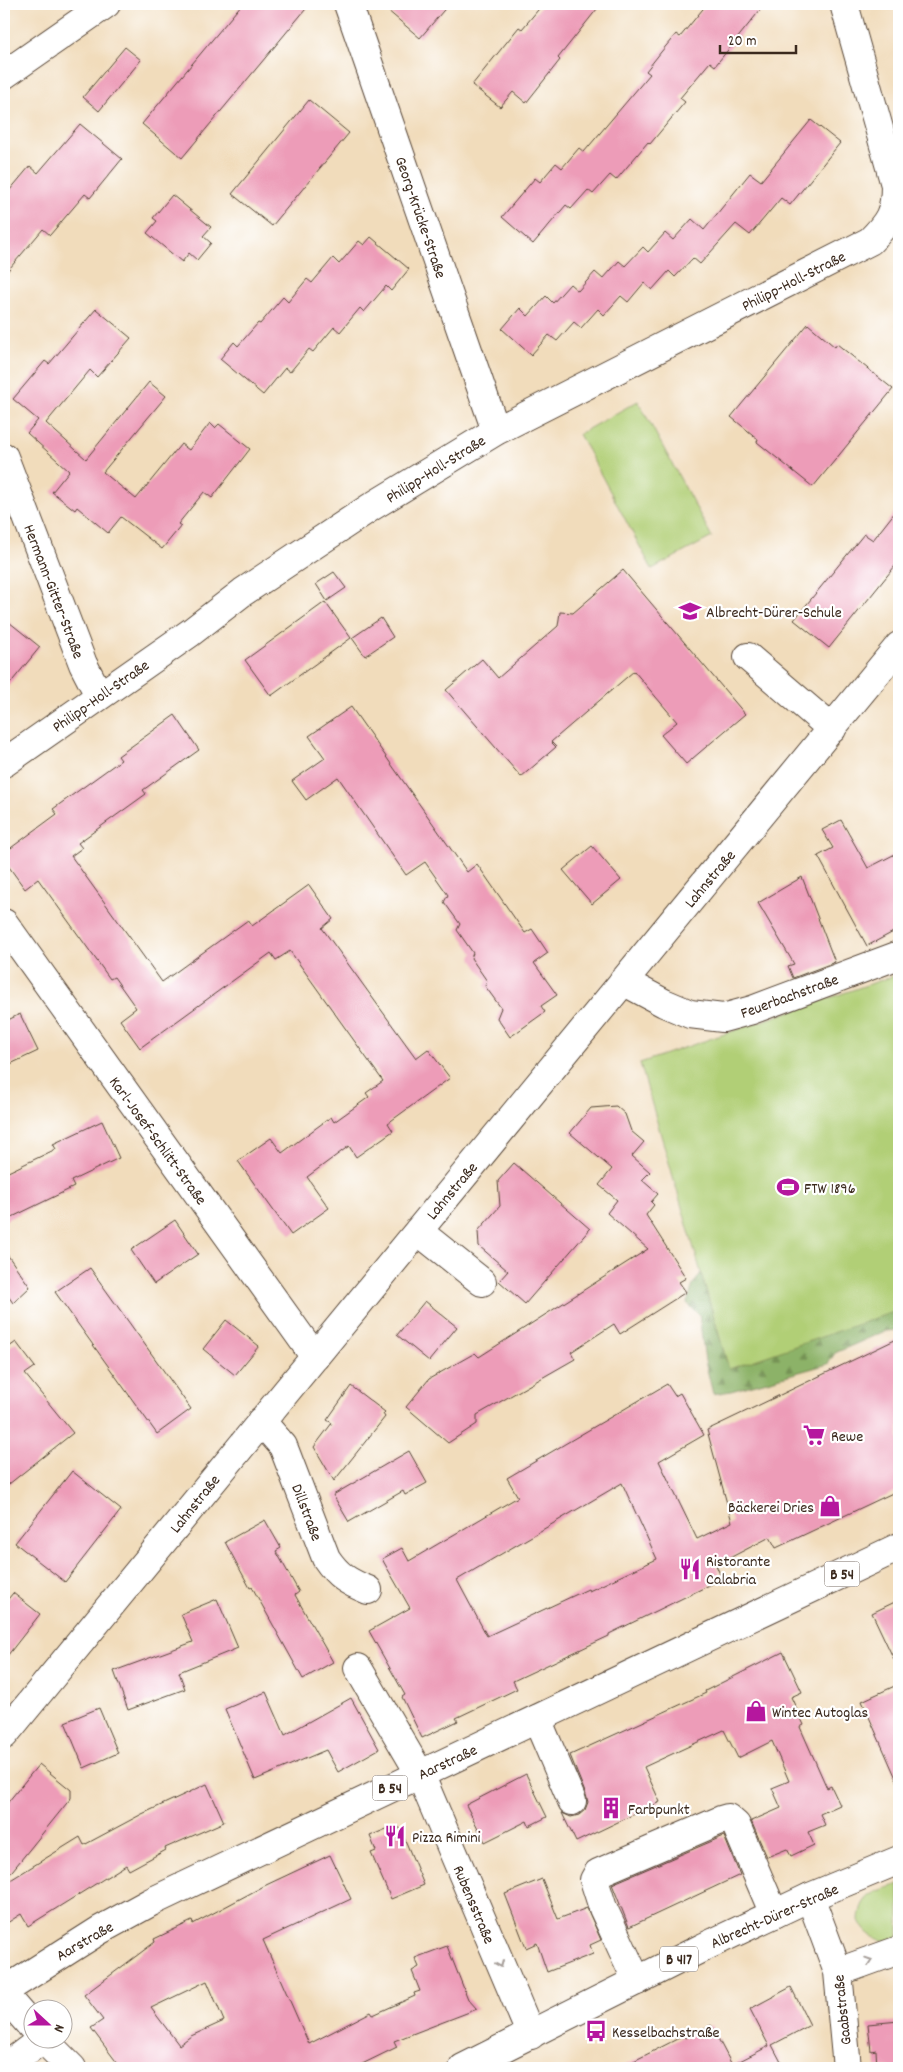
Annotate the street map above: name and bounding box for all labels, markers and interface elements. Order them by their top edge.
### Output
scale bar [720,22,797,54]
text: 20 m [728,31,756,53]
street label: Georg-Krücke-Straße [388,154,451,282]
street label: Philipp-Holl-Straße [738,246,850,318]
street label: Philipp-Holl-Straße [382,430,491,510]
street label: Hermann-Gitter-Straße [16,521,89,662]
school or university icon: Albrecht-Dürer-Schule [677,598,703,624]
place label: Albrecht-Dürer-Schule [706,602,842,625]
street label: Philipp-Holl-Straße [48,655,155,739]
street label: Lahnstraße [680,846,742,914]
street label: Feuerbachstraße [738,969,842,1026]
street label: Karl-Josef-Schlitt-Straße [102,1072,211,1210]
street label: Lahnstraße [422,1158,484,1226]
sports icon: FTW 1896 [775,1174,801,1200]
place label: FTW 1896 [804,1178,856,1201]
supermarket icon: Rewe [801,1422,827,1448]
place label: Rewe [831,1426,863,1449]
street label: Lahnstraße [165,1470,227,1539]
street label: Dillstraße [284,1481,327,1545]
shop icon: Bäckerei Dries [817,1493,843,1519]
place label: Bäckerei Dries [728,1497,814,1520]
place label: Ristorante Calabria [706,1551,770,1592]
restaurant icon: Ristorante Calabria [677,1556,703,1582]
road number: B 54 [824,1562,860,1586]
shop icon: Wintec Autoglas [743,1698,769,1724]
place label: Wintec Autoglas [772,1702,869,1725]
street label: Aarstraße [415,1740,481,1787]
road number: B 54 [372,1776,408,1800]
building icon: Farbpunkt [598,1795,624,1821]
place label: Farbpunkt [628,1799,690,1822]
restaurant icon: Pizza Rimini [382,1823,408,1849]
place label: Pizza Rimini [412,1827,481,1850]
street label: Rubensstraße [446,1862,500,1948]
street label: Albrecht-Dürer-Straße [707,1879,843,1956]
street label: Aarstraße [52,1916,118,1968]
road number: B 417 [660,1946,698,1972]
one-way arrow [864,1957,872,1967]
one-way arrow [494,1959,505,1968]
street label: Gaabstraße [828,1973,859,2046]
north arrow [22,2000,72,2050]
bus stop icon: Kesselbachstraße [583,2018,609,2044]
text: N [48,2021,69,2035]
place label: Kesselbachstraße [612,2022,720,2045]

